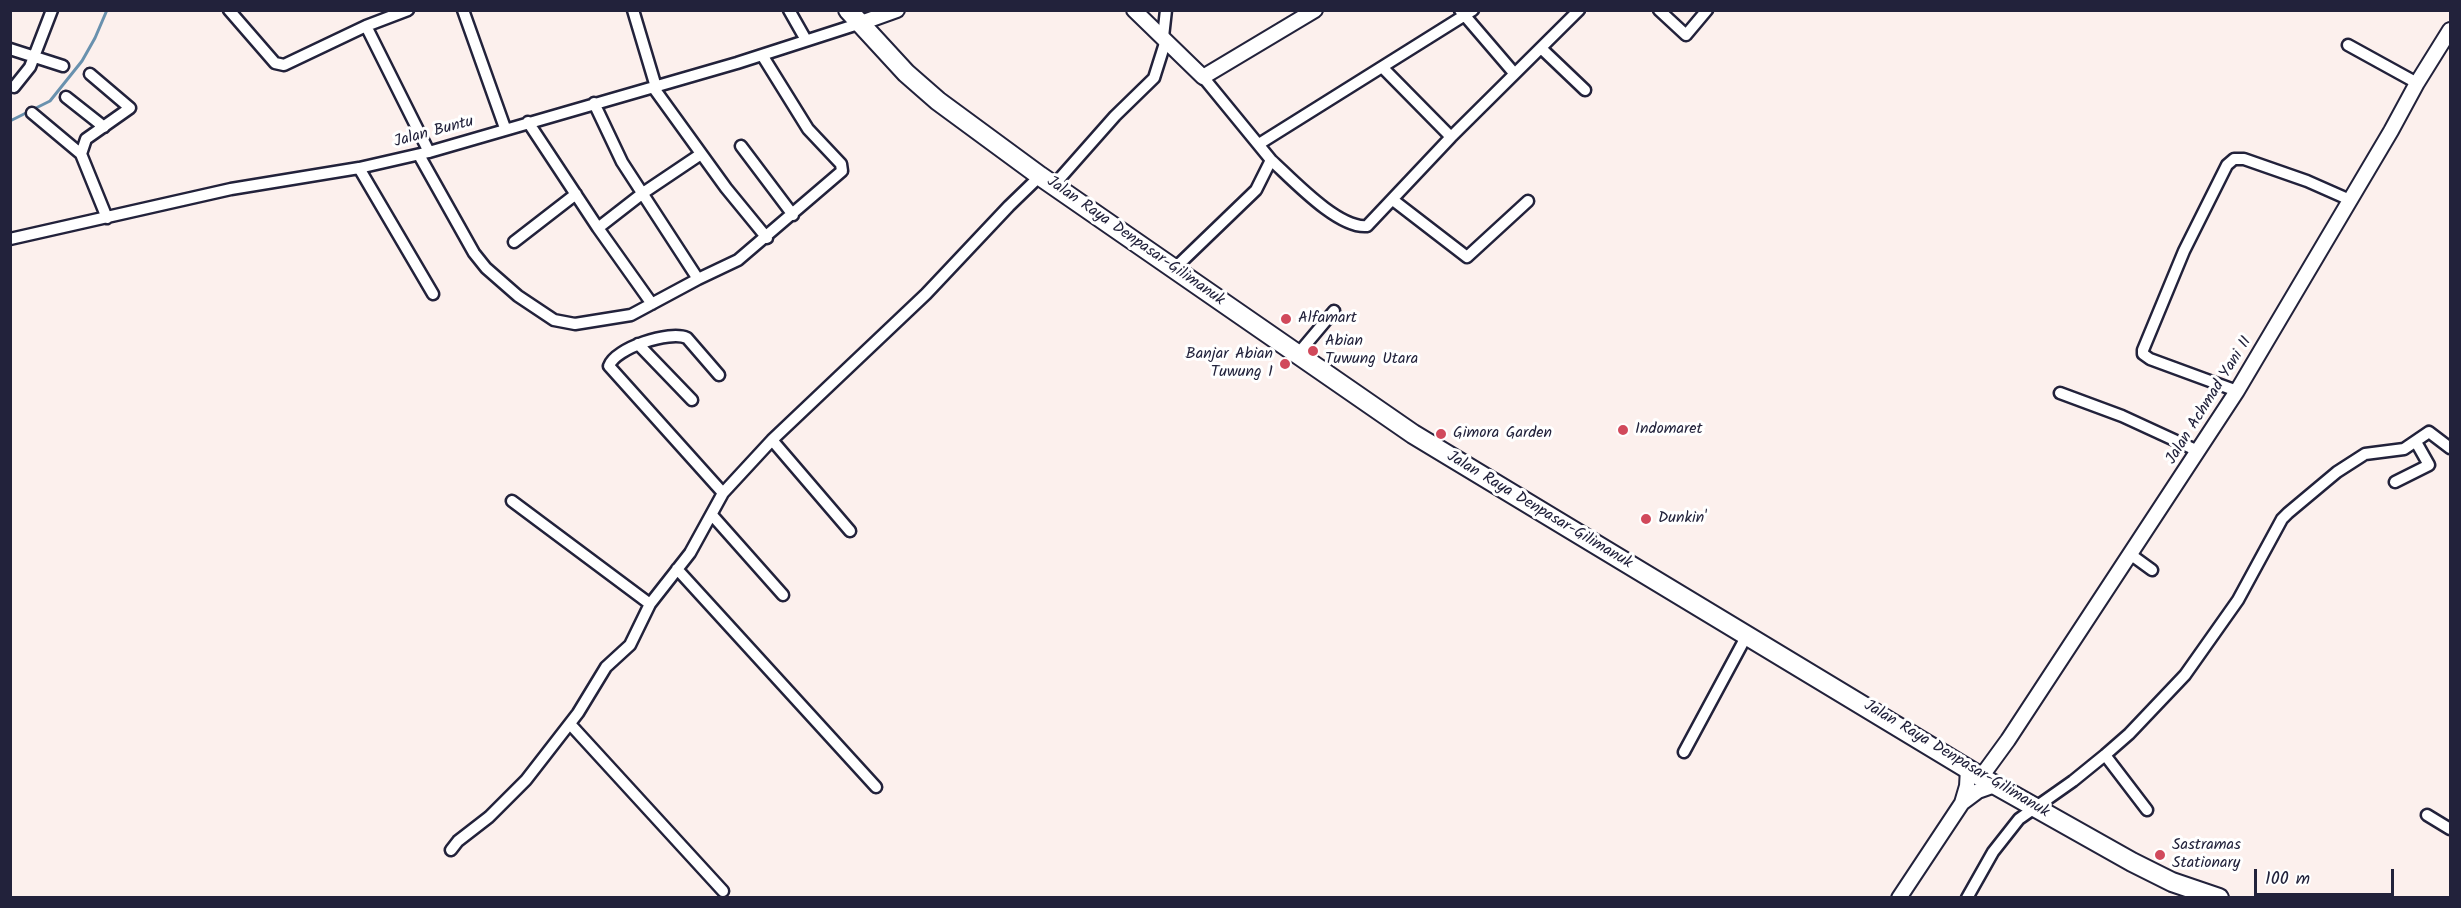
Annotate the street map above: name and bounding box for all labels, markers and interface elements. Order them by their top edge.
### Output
street label: Jalan Buntu [392,113,476,153]
street label: Jalan Raya Denpasar-Gilimanuk [1042,173,1228,311]
place label: Alfamart [1298,309,1357,329]
marker: Alfamart [1279,312,1293,326]
place label: Abian Tuwung Utara [1325,332,1418,370]
street label: Jalan Achmad Yani II [2163,334,2257,468]
marker: Abian Tuwung Utara [1306,344,1320,358]
place label: Banjar Abian Tuwung 1 [1186,345,1273,383]
marker: Banjar Abian Tuwung 1 [1278,357,1292,371]
place label: Indomaret [1635,420,1703,440]
marker: Indomaret [1616,423,1630,437]
place label: Gimora Garden [1453,424,1552,444]
marker: Gimora Garden [1434,427,1448,441]
street label: Jalan Raya Denpasar-Gilimanuk [1443,448,1635,574]
place label: Dunkin' [1658,509,1707,529]
marker: Dunkin' [1639,512,1653,526]
street label: Jalan Raya Denpasar-Gilimanuk [1860,697,2052,823]
place label: Sastramas Stationary [2172,836,2241,874]
marker: Sastramas Stationary [2153,848,2167,862]
scale bar [2257,857,2396,895]
text: 100 m [2265,865,2310,894]

